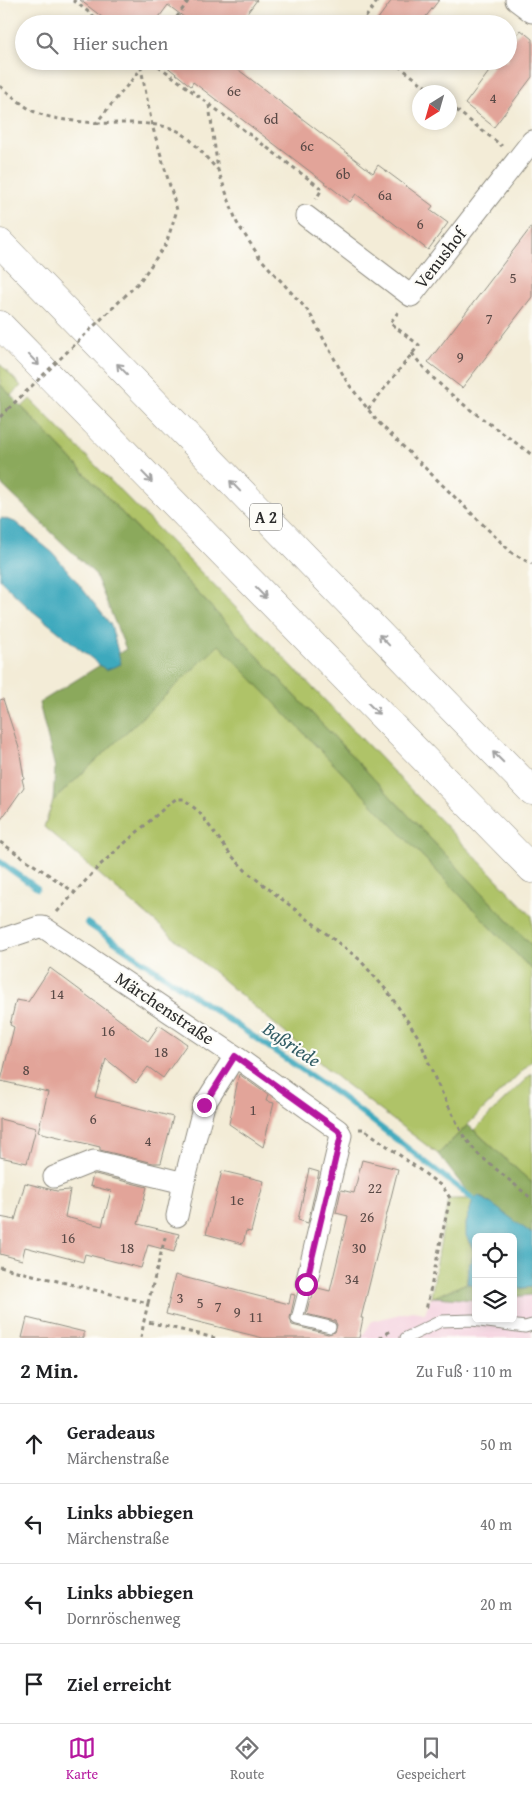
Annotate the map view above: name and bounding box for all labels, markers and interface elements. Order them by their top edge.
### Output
search box [15,15,517,70]
icon: search [33,29,61,57]
text: Hier suchen [73,29,168,57]
house number: 6e [227,80,241,101]
north arrow [412,85,457,130]
house number: 4 [489,87,497,108]
house number: 6d [263,108,279,129]
house number: 6c [300,135,314,156]
house number: 6b [336,163,351,184]
house number: 6a [378,184,392,205]
house number: 6 [416,213,424,234]
street label: Venushof [407,220,474,294]
house number: 5 [509,267,517,288]
house number: 7 [485,308,493,329]
house number: 9 [456,346,464,367]
one-way arrow [28,354,40,366]
one-way arrow [116,363,128,375]
one-way arrow [141,470,153,483]
one-way arrow [229,479,241,492]
road number: A 2 [250,504,282,530]
one-way arrow [255,587,267,599]
one-way arrow [378,634,390,647]
one-way arrow [368,703,380,715]
one-way arrow [492,750,504,763]
street label: Märchenstraße [110,965,220,1051]
house number: 14 [50,983,64,1004]
water label: Baßriede [257,1014,327,1074]
house number: 16 [101,1020,115,1041]
house number: 18 [154,1041,168,1062]
house number: 8 [22,1059,30,1080]
route end [193,1094,216,1117]
house number: 1 [249,1099,257,1120]
house number: 6 [89,1108,97,1129]
house number: 4 [144,1130,152,1151]
house number: 22 [368,1177,382,1198]
house number: 1e [230,1189,244,1210]
house number: 26 [360,1206,374,1227]
house number: 16 [61,1227,75,1248]
map controls [472,1233,517,1323]
button: locate [472,1233,517,1278]
house number: 18 [120,1237,134,1258]
house number: 30 [352,1237,366,1258]
house number: 34 [345,1268,359,1289]
route start [295,1273,318,1296]
button: layers [472,1278,517,1323]
house number: 3 [176,1287,184,1308]
house number: 5 [196,1292,204,1313]
house number: 7 [214,1296,222,1317]
house number: 9 [233,1301,241,1322]
house number: 11 [249,1306,263,1327]
text: 2 Min. [20,1355,78,1386]
text: Zu Fuß · 110 m [416,1359,512,1383]
text: Geradeaus [67,1418,155,1446]
icon: ahead [20,1430,48,1458]
text: 50 m [480,1432,512,1456]
text: Märchenstraße [67,1446,169,1470]
text: Links abbiegen [67,1498,193,1526]
icon: left [20,1510,48,1538]
text: 40 m [480,1512,512,1536]
text: Märchenstraße [67,1526,169,1550]
text: Links abbiegen [67,1578,193,1606]
icon: left [20,1590,48,1618]
text: 20 m [480,1592,512,1616]
text: Dornröschenweg [67,1606,180,1630]
icon: arrive [20,1670,48,1698]
text: Ziel erreicht [67,1670,171,1698]
tab: Karte [66,1734,98,1784]
tab: Route [230,1734,264,1784]
tab: Gespeichert [396,1734,466,1784]

